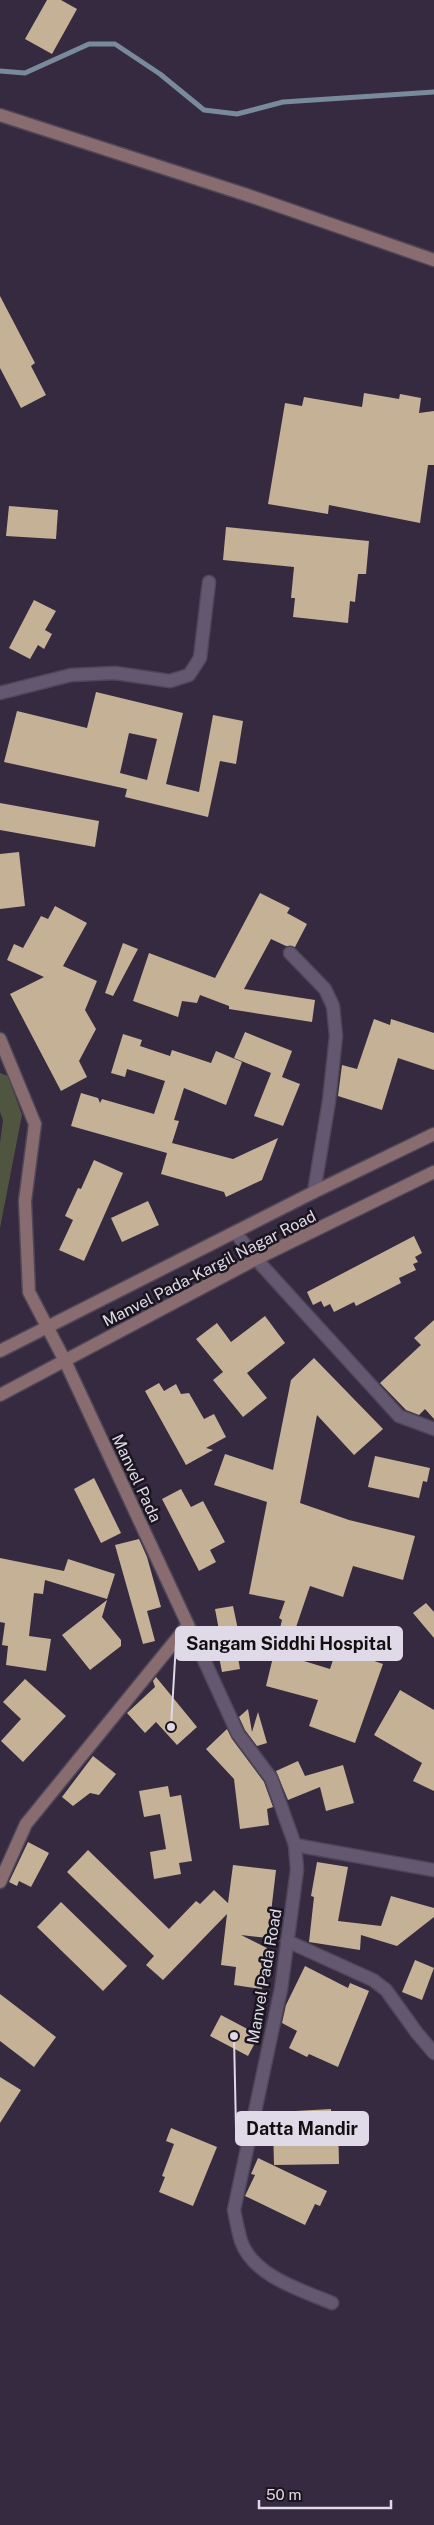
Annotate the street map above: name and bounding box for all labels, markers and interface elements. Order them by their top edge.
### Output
street label: Manvel Pada-Kargil Nagar Road [99,1206,319,1331]
street label: Manvel Pada [108,1431,165,1525]
callout: Sangam Siddhi Hospital [176,1627,402,1660]
text: Sangam Siddhi Hospital [186,1633,392,1654]
street label: Manvel Pada Road [243,1907,286,2045]
callout: Datta Mandir [236,2112,368,2145]
text: Datta Mandir [246,2118,359,2139]
scale bar [259,2478,392,2510]
text: 50 m [266,2486,301,2503]

